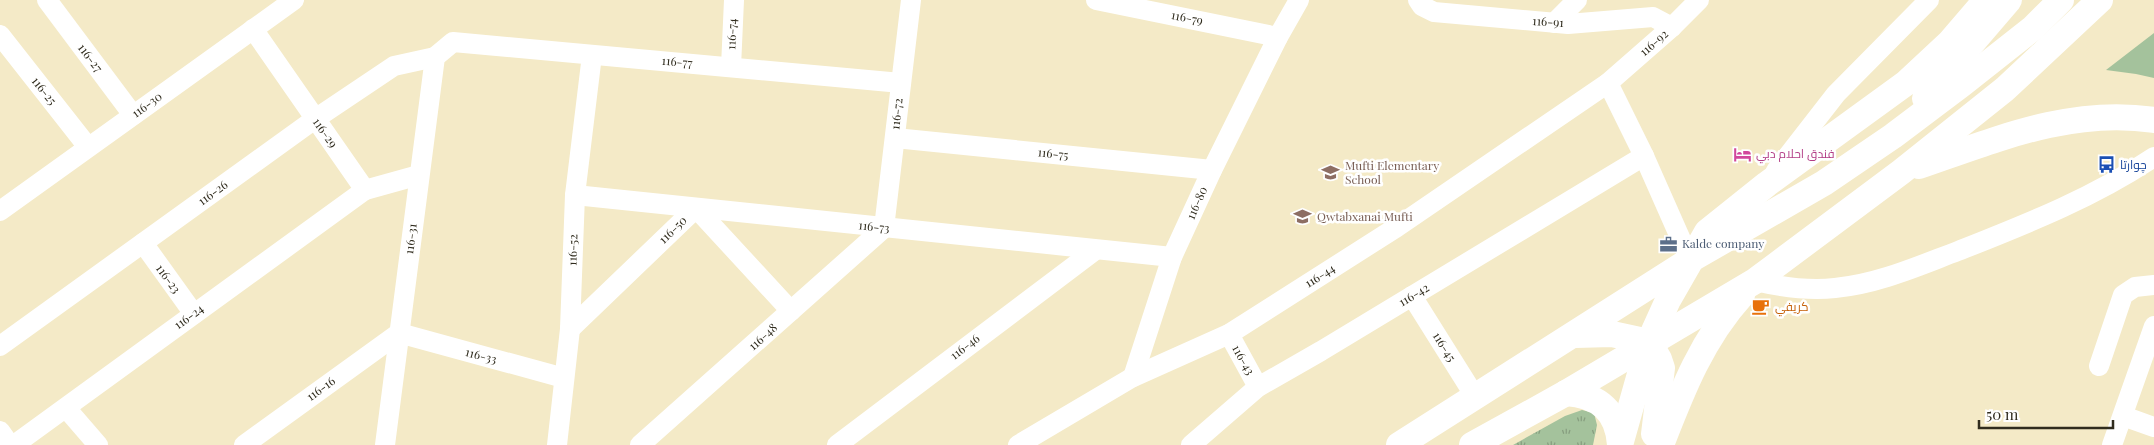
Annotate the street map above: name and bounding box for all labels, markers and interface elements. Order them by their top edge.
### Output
street label: 116-79 [1170,6,1204,28]
street label: 116-91 [1532,12,1565,30]
street label: 116-74 [722,18,740,50]
street label: 116-92 [1636,25,1671,59]
street label: 116-27 [75,40,107,75]
street label: 116-77 [661,52,693,70]
street label: 116-25 [29,73,61,108]
street label: 116-30 [128,88,165,121]
street label: 116-72 [886,97,906,130]
street label: 116-29 [310,114,342,151]
street label: 116-75 [1037,143,1069,163]
hotel icon: فندق احلام دبي [1732,144,1752,164]
place label: فندق احلام دبي [1756,145,1835,164]
bus stop icon: چوارتا [2096,155,2116,175]
place label: چوارتا [2120,156,2147,174]
place label: Mufti Elementary School [1345,157,1439,187]
school or university icon: Mufti Elementary School [1321,163,1341,183]
street label: 116-26 [194,176,230,208]
street label: 116-80 [1182,184,1210,222]
school or university icon: Qwtabxanai Mufti [1293,207,1313,227]
place label: Qwtabxanai Mufti [1317,208,1413,224]
street label: 116-50 [655,212,690,247]
street label: 116-73 [858,216,891,236]
street label: 116-31 [400,222,420,255]
street label: 116-52 [563,234,581,266]
office icon: Kalde company [1658,234,1678,254]
place label: Kalde company [1682,235,1764,251]
street label: 116-44 [1301,260,1338,291]
street label: 116-23 [153,261,185,296]
street label: 116-42 [1395,279,1432,309]
cafe icon: كريفي [1751,297,1771,317]
place label: كريفي [1775,298,1809,317]
street label: 116-24 [170,300,206,332]
street label: 116-48 [745,319,780,353]
street label: 116-45 [1430,329,1460,364]
street label: 116-46 [946,330,982,363]
street label: 116-43 [1229,342,1259,377]
street label: 116-33 [464,343,499,367]
street label: 116-16 [303,372,338,404]
scale bar [1979,398,2113,430]
text: 50 m [1986,404,2019,424]

